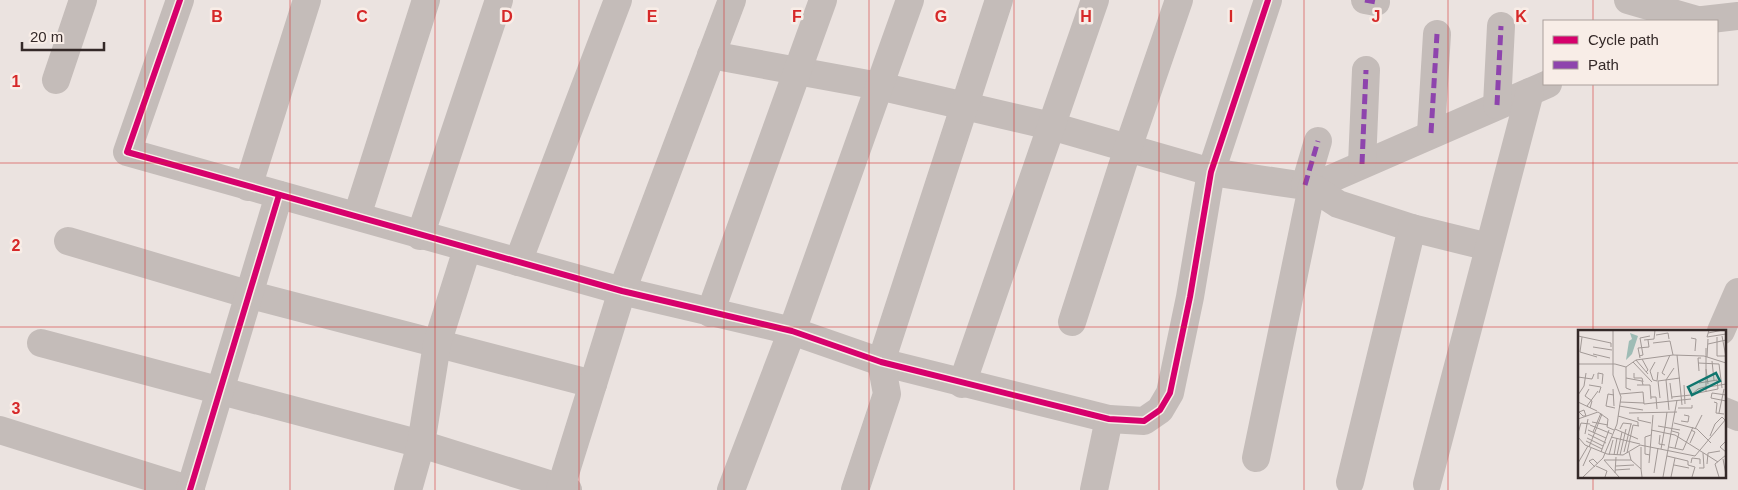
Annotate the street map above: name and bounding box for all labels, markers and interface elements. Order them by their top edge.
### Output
text: B [211,8,223,25]
text: C [356,8,368,25]
text: D [501,8,513,25]
text: E [647,8,658,25]
text: F [792,8,802,25]
text: G [935,8,947,25]
text: H [1080,8,1092,25]
text: I [1229,8,1233,25]
text: J [1372,8,1380,25]
text: K [1515,8,1527,25]
scale bar [22,20,105,52]
legend [1543,20,1718,85]
text: 20 m [30,28,63,45]
text: Cycle path [1588,31,1659,48]
text: Path [1588,56,1619,73]
text: 1 [12,73,21,90]
text: 2 [12,237,21,254]
inset map [1578,330,1726,478]
text: 3 [12,400,21,417]

